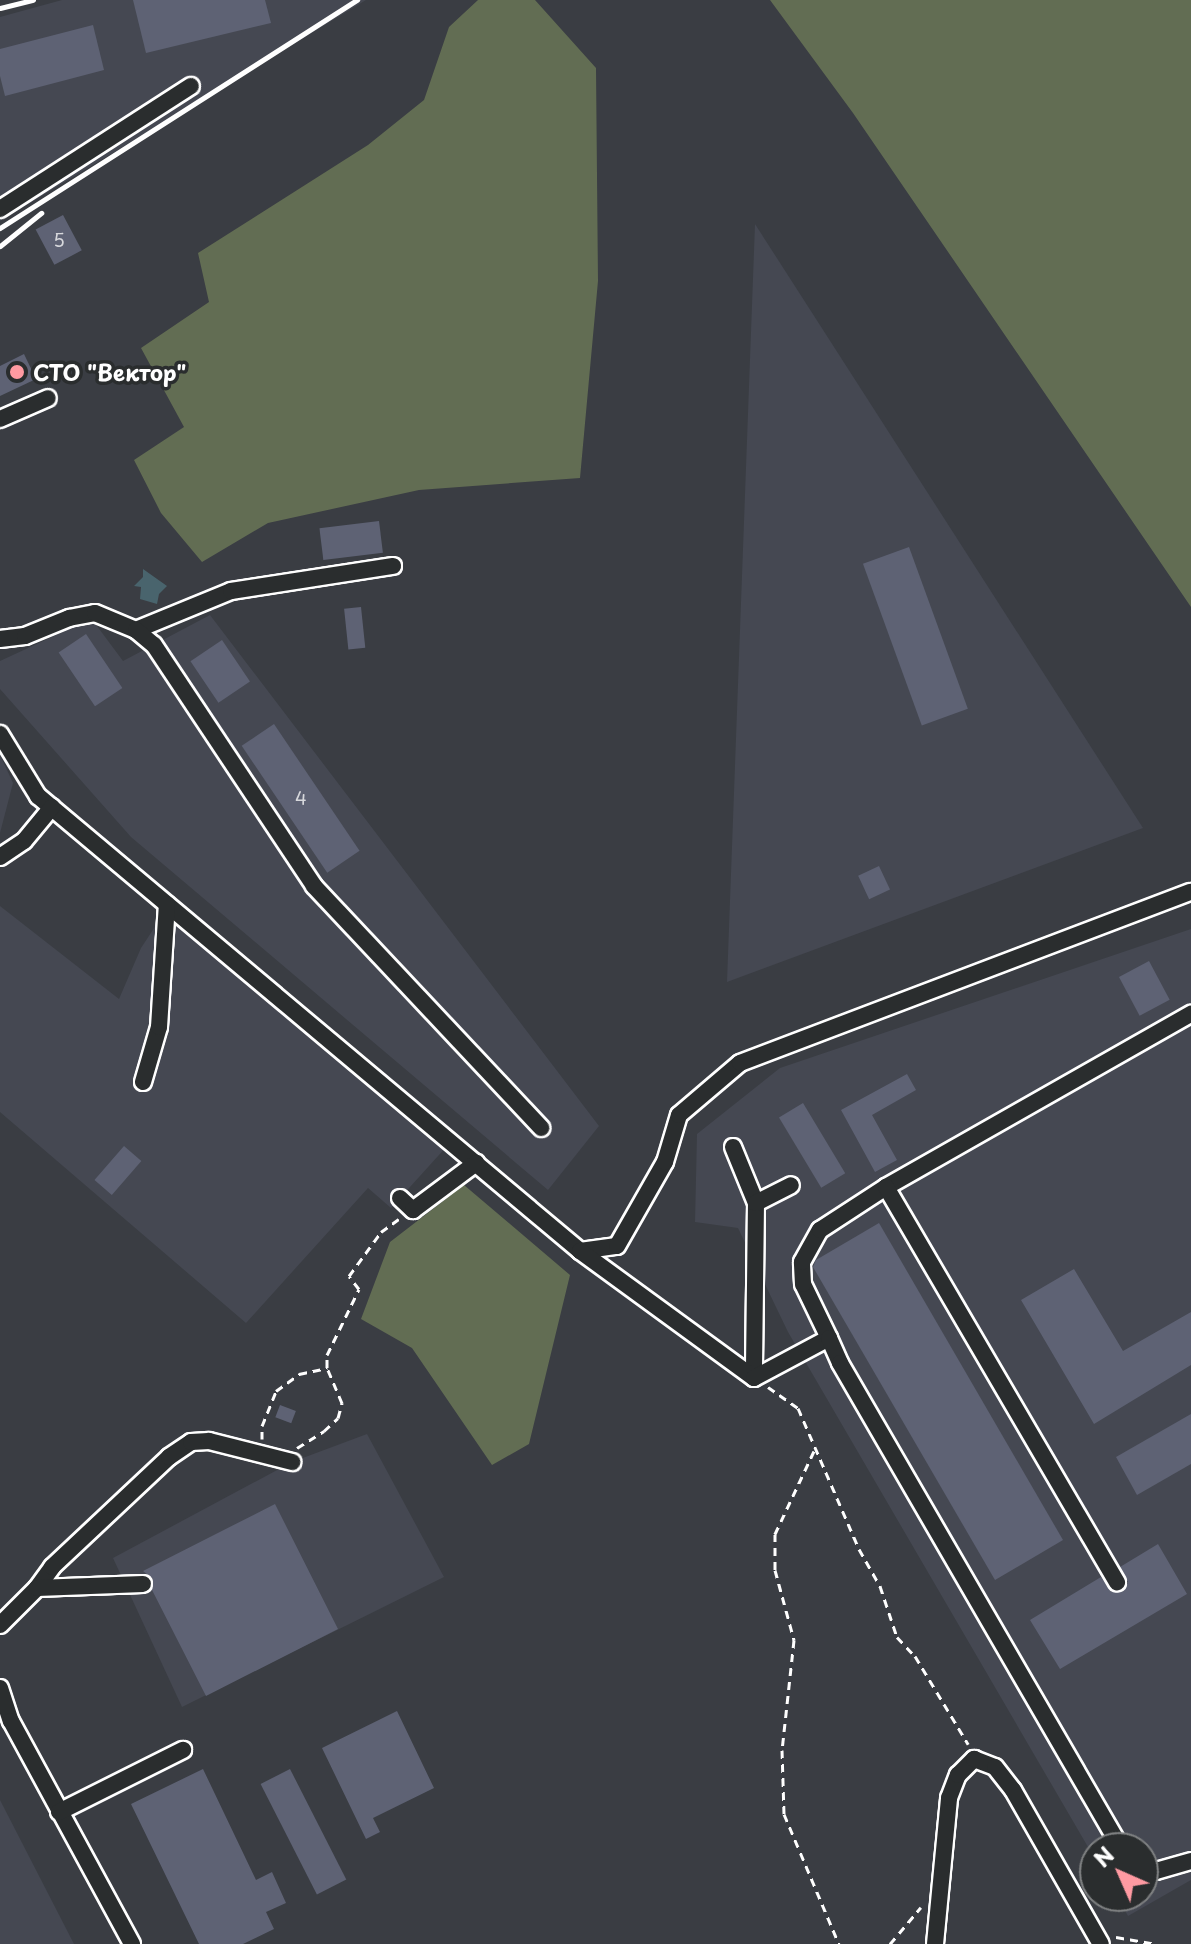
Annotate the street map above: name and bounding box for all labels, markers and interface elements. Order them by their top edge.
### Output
house number: 5 [53,229,65,251]
place label: СТО "Вектор" [33,359,187,385]
marker: СТО "Вектор" [8,363,26,381]
house number: 4 [295,787,307,809]
north arrow [1079,1832,1159,1912]
text: N [1085,1838,1121,1874]

